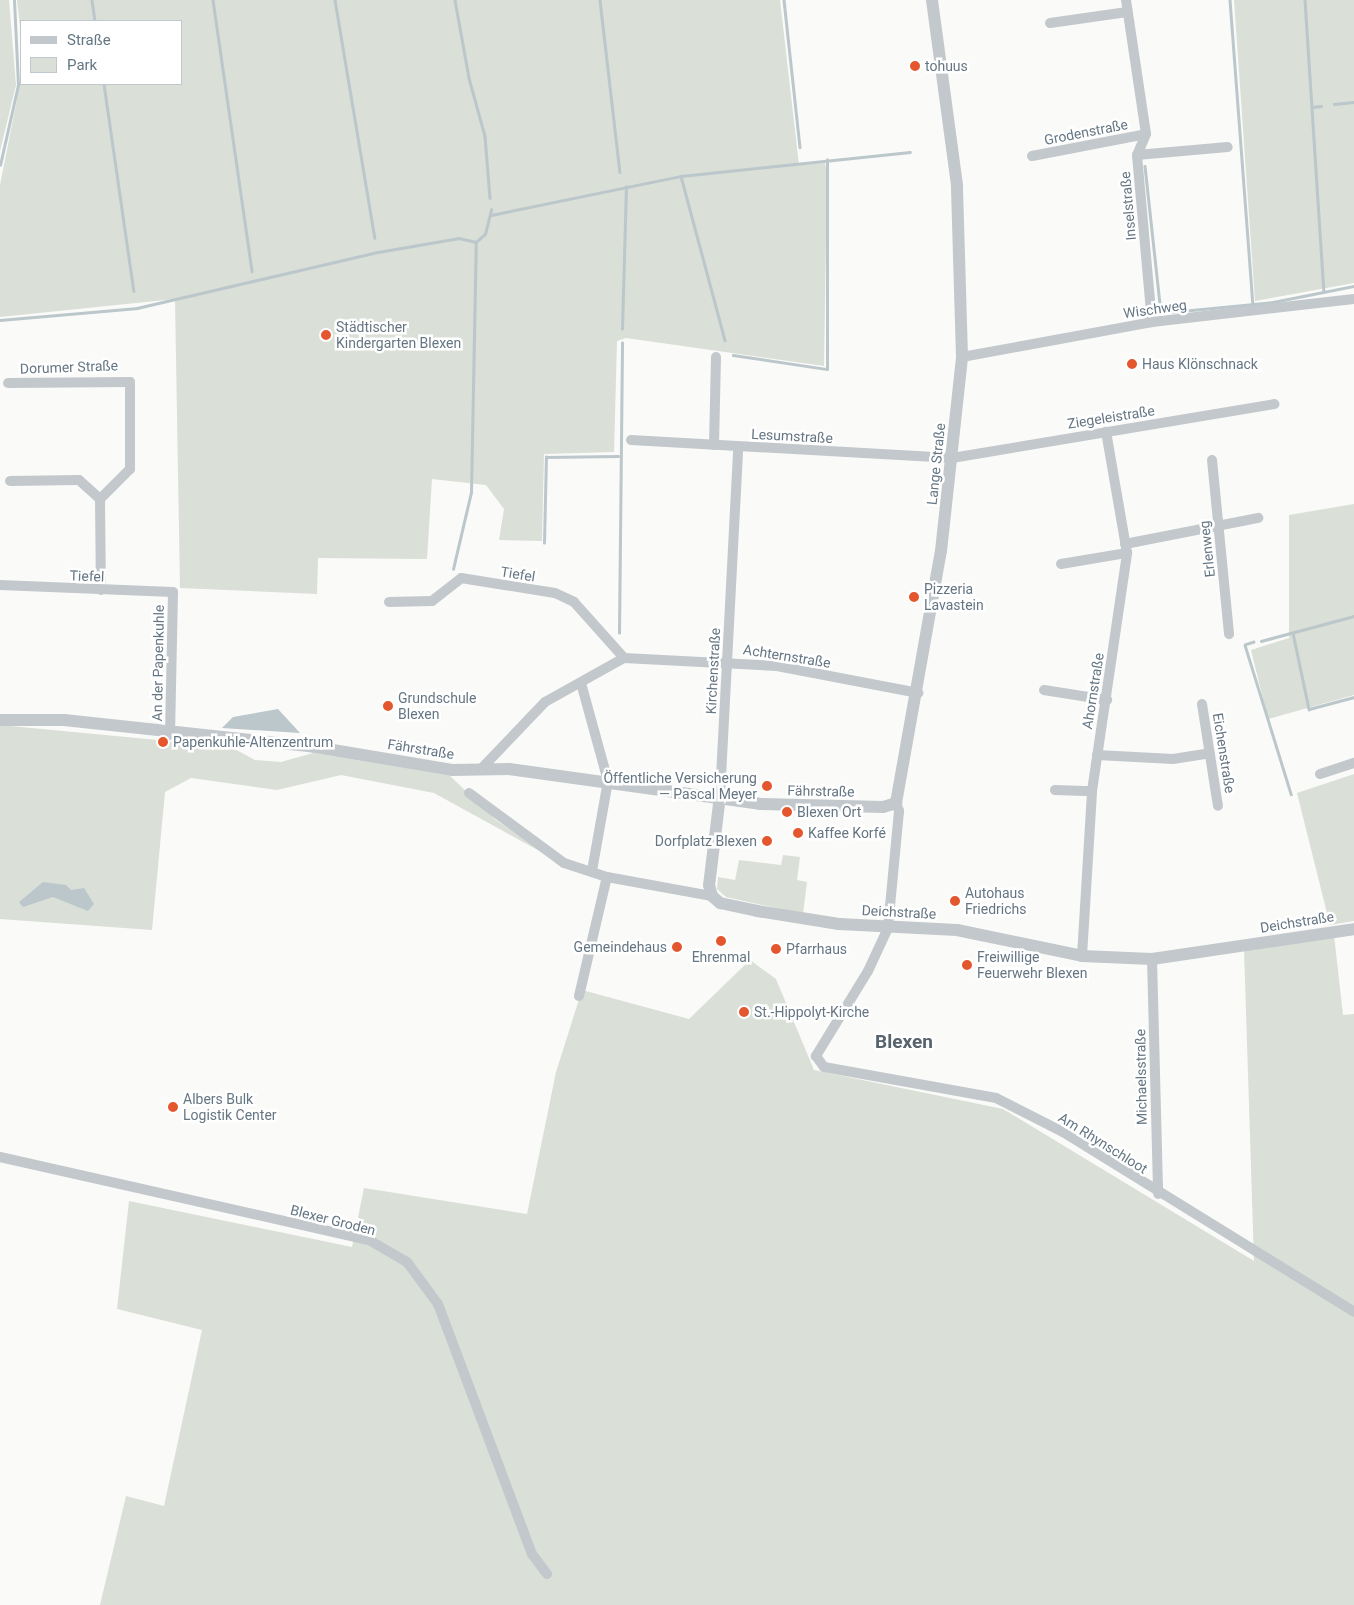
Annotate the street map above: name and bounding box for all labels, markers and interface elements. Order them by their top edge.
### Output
legend [20,20,182,85]
text: Straße [67,31,111,49]
text: Park [67,56,97,74]
place label: tohuus [925,58,968,74]
marker: tohuus [909,60,921,72]
street label: Grodenstraße [1043,116,1129,148]
street label: Inselstraße [1117,171,1139,241]
street label: Wischweg [1122,296,1188,322]
place label: Städtischer Kindergarten Blexen [336,319,461,352]
marker: Städtischer Kindergarten Blexen [320,329,332,341]
place label: Haus Klönschnack [1142,356,1258,372]
street label: Dorumer Straße [20,357,118,377]
marker: Haus Klönschnack [1126,358,1138,370]
street label: Ziegeleistraße [1066,402,1156,432]
street label: Lange Straße [923,422,949,506]
street label: Lesumstraße [751,425,833,447]
street label: Erlenweg [1196,520,1218,578]
street label: Tiefel [500,563,536,585]
street label: Tiefel [69,567,105,585]
place label: Pizzeria Lavastein [924,581,984,614]
marker: Pizzeria Lavastein [908,591,920,603]
street label: An der Papenkuhle [149,605,167,721]
street label: Kirchenstraße [702,627,724,715]
street label: Achternstraße [742,641,832,671]
street label: Ahornstraße [1079,652,1107,730]
place label: Grundschule Blexen [398,690,476,722]
marker: Grundschule Blexen [382,700,394,712]
street label: Eichenstraße [1209,712,1239,794]
place label: Papenkuhle-Altenzentrum [173,734,333,750]
street label: Fährstraße [386,735,456,763]
marker: Papenkuhle-Altenzentrum [157,736,169,748]
place label: Öffentliche Versicherung — Pascal Meyer [603,770,757,802]
marker: Öffentliche Versicherung — Pascal Meyer [761,780,773,792]
street label: Fährstraße [787,782,855,800]
place label: Blexen Ort [797,804,861,820]
marker: Blexen Ort [781,806,793,818]
place label: Kaffee Korfé [808,825,886,841]
marker: Kaffee Korfé [792,827,804,839]
place label: Dorfplatz Blexen [655,833,757,849]
marker: Dorfplatz Blexen [761,835,773,847]
place label: Autohaus Friedrichs [965,885,1026,918]
marker: Autohaus Friedrichs [949,895,961,907]
street label: Deichstraße [861,902,937,922]
street label: Deichstraße [1259,908,1335,936]
marker: Ehrenmal [715,935,727,947]
place label: Gemeindehaus [574,939,667,955]
marker: Gemeindehaus [671,941,683,953]
place label: Pfarrhaus [786,941,847,957]
marker: Pfarrhaus [770,943,782,955]
place label: Ehrenmal [692,949,750,965]
place label: Freiwillige Feuerwehr Blexen [977,949,1087,982]
marker: Freiwillige Feuerwehr Blexen [961,959,973,971]
place label: St.-Hippolyt-Kirche [754,1004,869,1020]
marker: St.-Hippolyt-Kirche [738,1006,750,1018]
street label: Michaelsstraße [1132,1029,1150,1125]
district label: Blexen [875,1031,933,1053]
place label: Albers Bulk Logistik Center [183,1091,277,1124]
marker: Albers Bulk Logistik Center [167,1101,179,1113]
street label: Am Rhynschloot [1055,1109,1151,1177]
street label: Blexer Groden [289,1201,377,1239]

